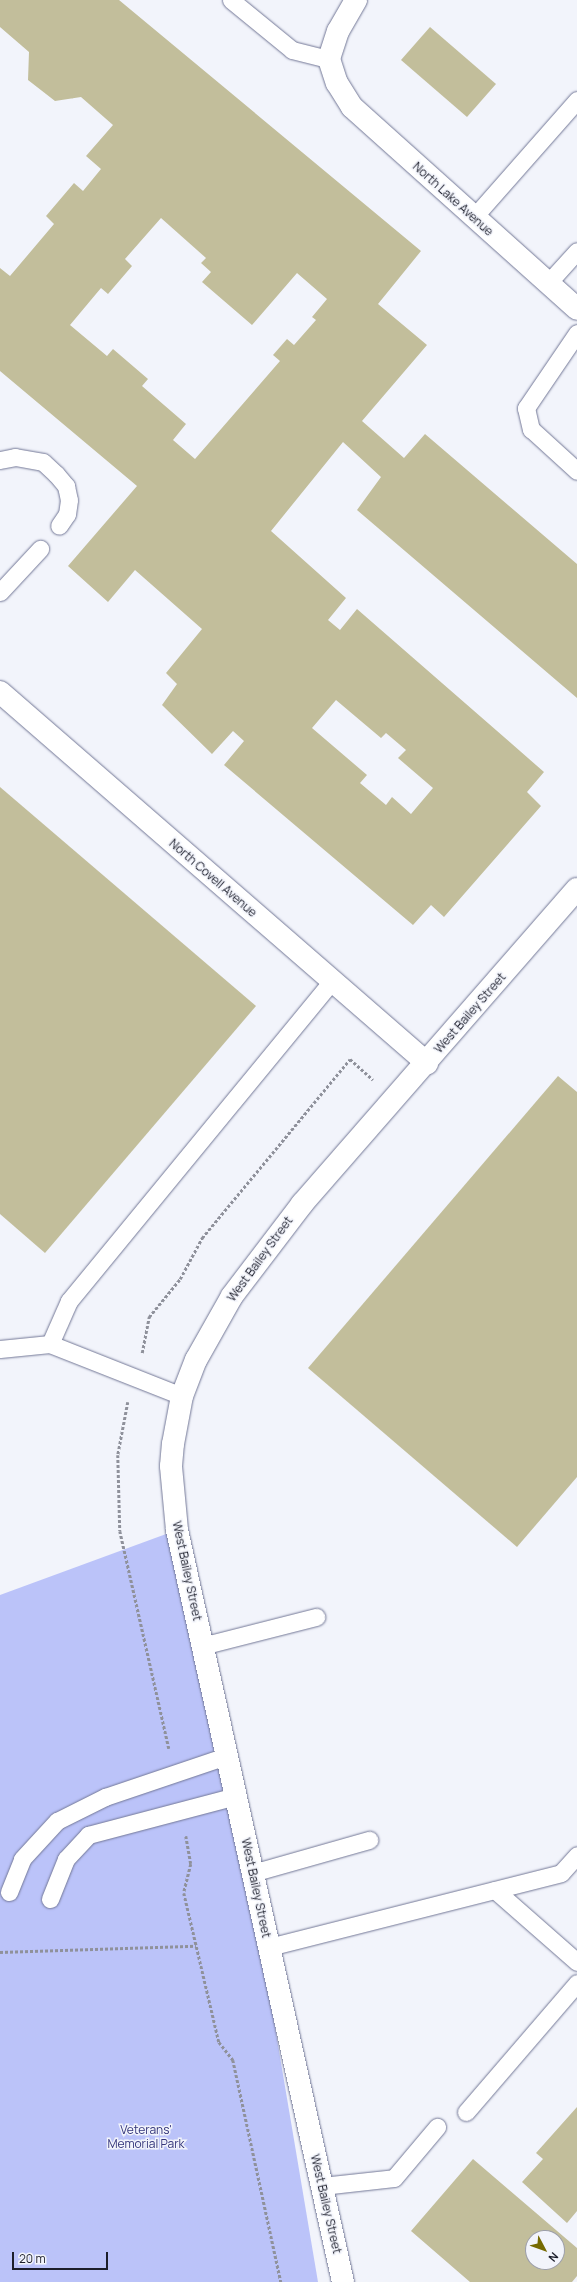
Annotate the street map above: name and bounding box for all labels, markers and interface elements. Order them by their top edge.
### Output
street label: North Lake Avenue [410,159,496,239]
street label: North Covell Avenue [166,836,260,920]
street label: West Bailey Street [431,970,509,1056]
street label: West Bailey Street [224,1214,296,1304]
street label: West Bailey Street [169,1520,205,1622]
street label: West Bailey Street [238,1837,274,1939]
park label: Veterans' Memorial Park [107,2123,185,2151]
street label: West Bailey Street [308,2153,344,2255]
north arrow [525,2230,565,2270]
scale bar [14,2244,110,2270]
text: 20 m [19,2250,46,2267]
text: N [545,2250,562,2265]

